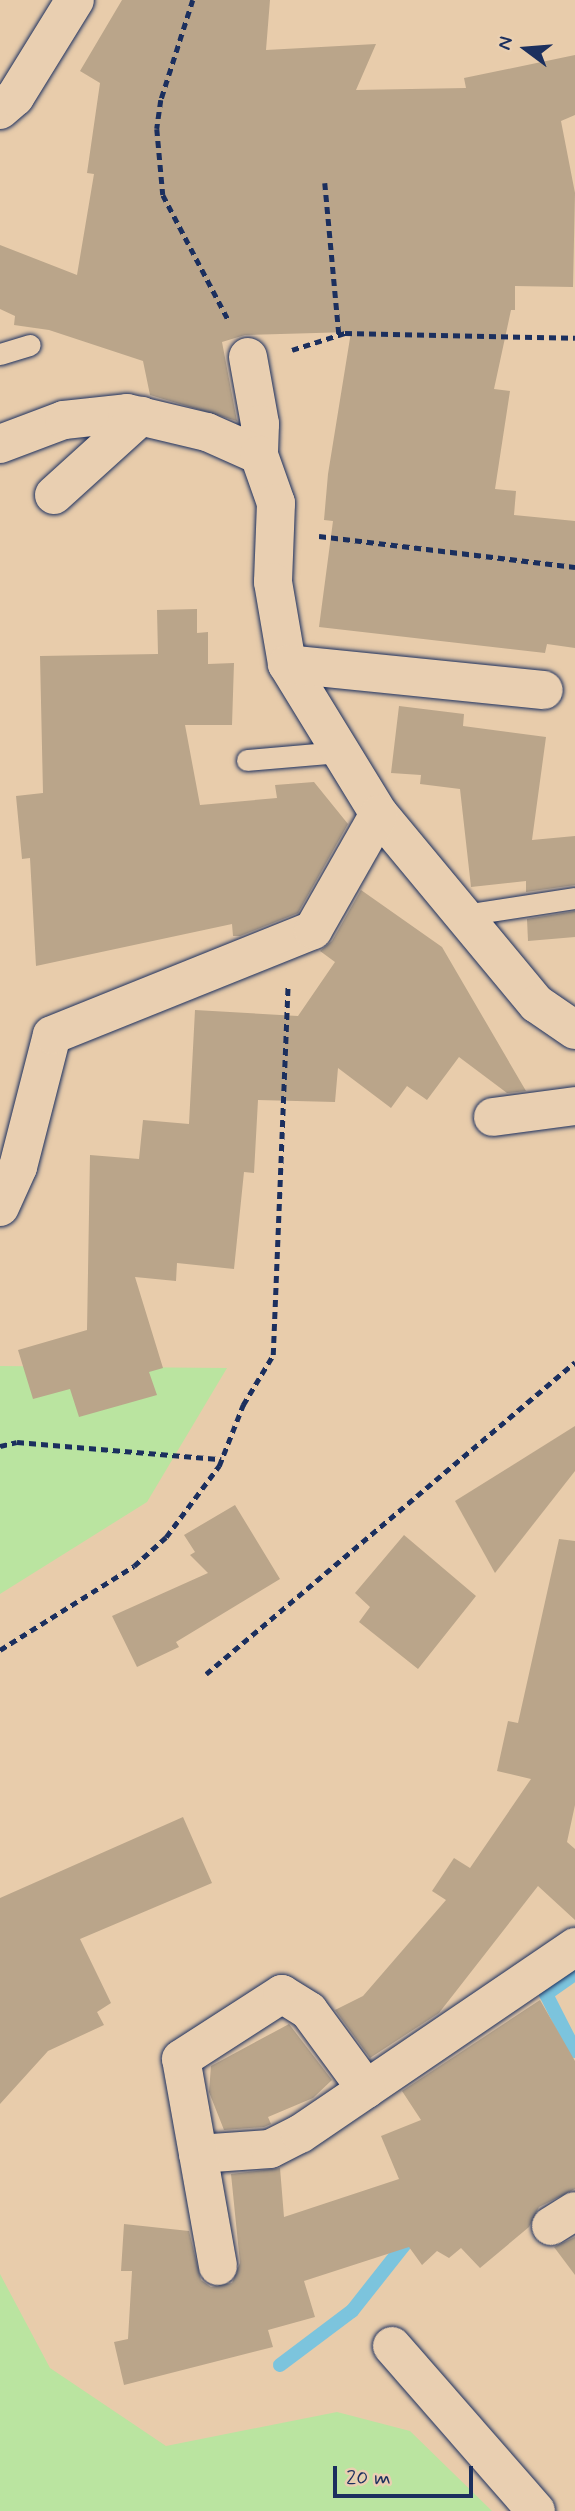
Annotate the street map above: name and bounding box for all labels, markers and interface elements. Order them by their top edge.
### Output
north arrow [491,14,561,84]
text: N [492,34,519,53]
scale bar [337,2452,477,2496]
text: 20 m [346,2464,391,2492]

